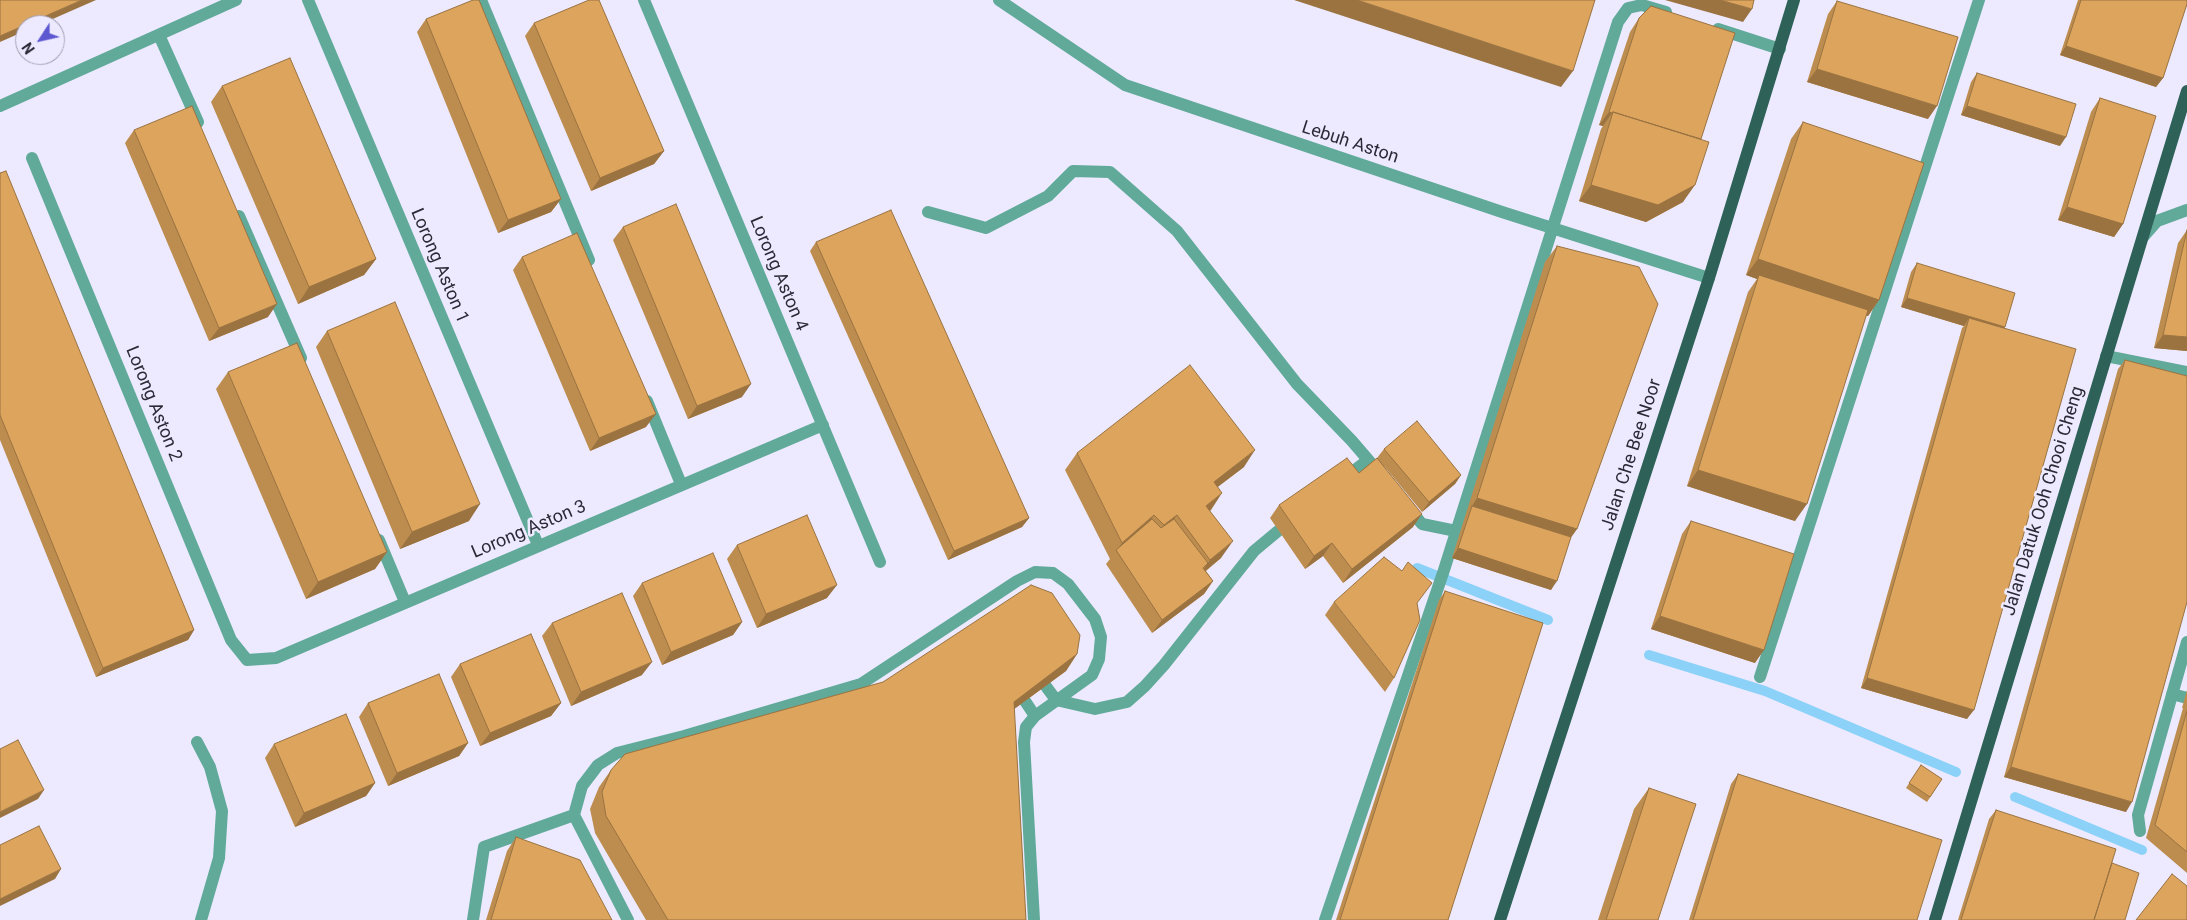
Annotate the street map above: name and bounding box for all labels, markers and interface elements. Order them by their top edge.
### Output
north arrow [15,15,65,65]
text: N [19,39,38,57]
street label: Lebuh Aston [1299,117,1401,169]
street label: Lorong Aston 1 [405,206,473,326]
street label: Lorong Aston 4 [744,214,812,334]
street label: Lorong Aston 2 [120,343,186,465]
street label: Jalan Che Bee Noor [1597,376,1667,534]
street label: Jalan Datuk Ooh Chooi Cheng [1999,384,2089,618]
street label: Lorong Aston 3 [469,496,589,564]

